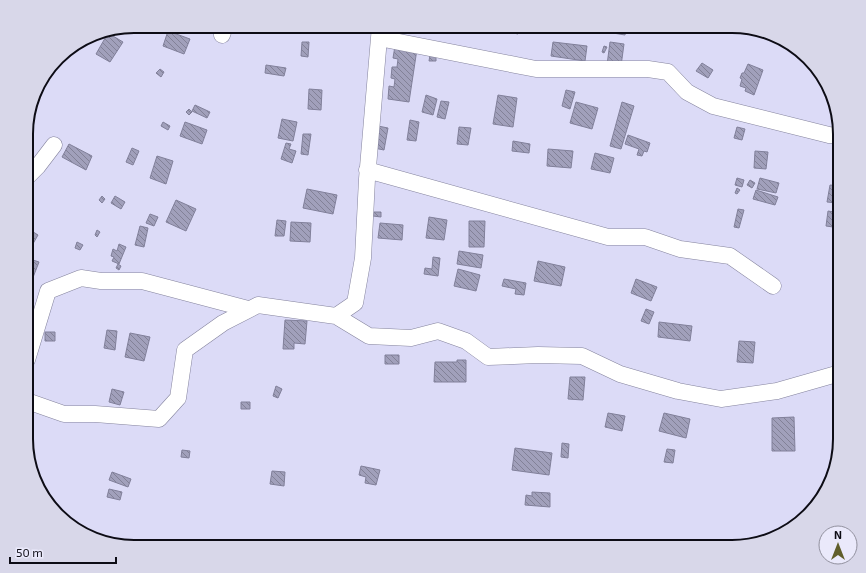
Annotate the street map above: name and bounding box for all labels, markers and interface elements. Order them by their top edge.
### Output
north arrow [818,525,858,565]
text: N [834,528,842,541]
scale bar [10,539,116,565]
text: 50 m [16,545,43,559]

